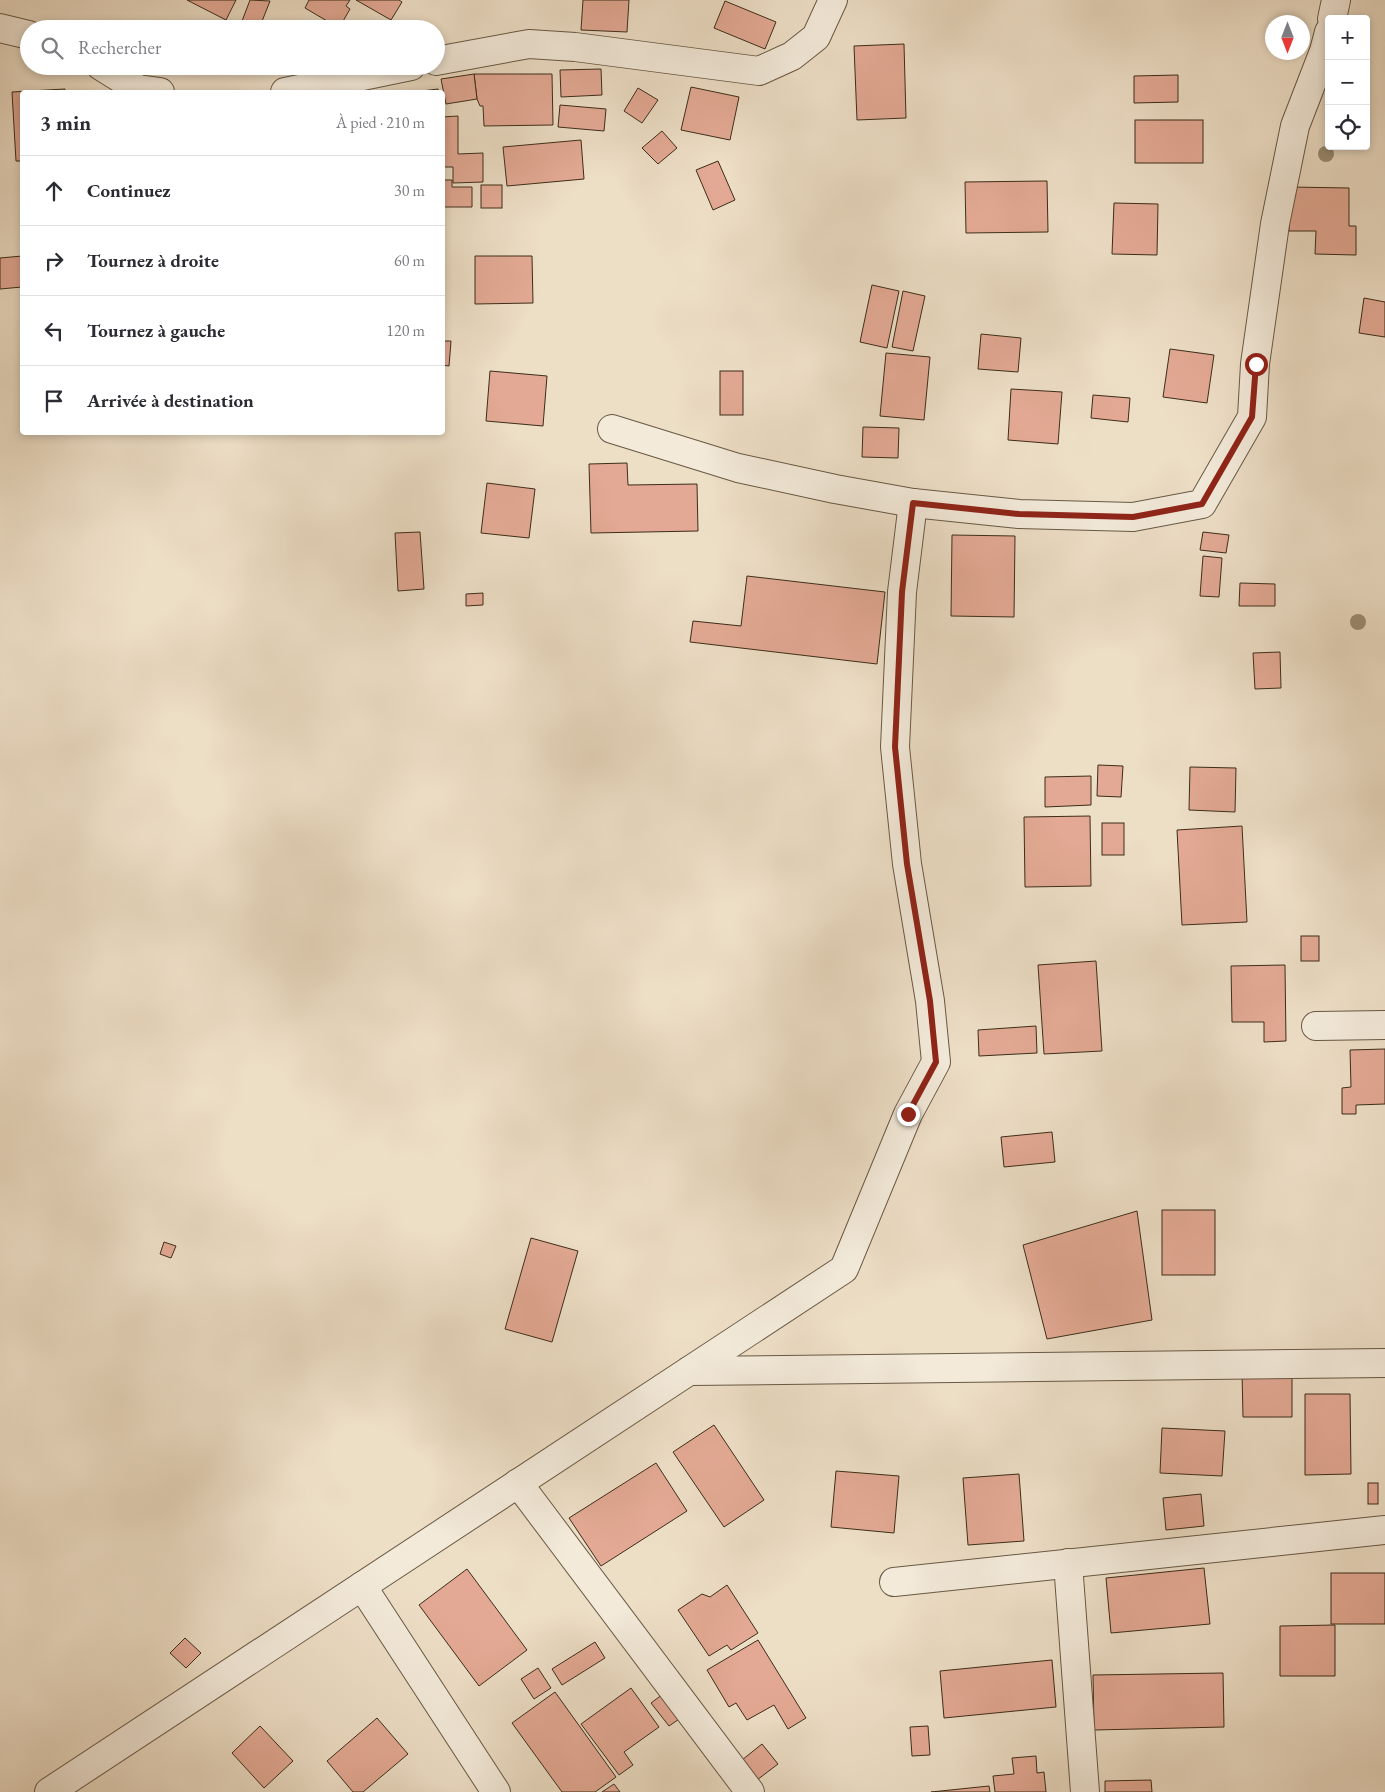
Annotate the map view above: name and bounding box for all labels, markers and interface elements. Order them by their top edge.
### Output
north arrow [1265,15,1310,60]
map controls [1325,15,1370,150]
button: + [1325,15,1370,60]
search box [20,20,445,75]
icon: search [38,34,66,62]
text: Rechercher [78,35,161,60]
button: − [1325,60,1370,105]
button: locate [1325,105,1370,150]
text: 3 min [40,109,91,136]
text: À pied · 210 m [336,112,425,133]
icon: ahead [40,177,68,205]
text: Continuez [87,178,171,203]
text: 30 m [394,180,425,201]
icon: right [40,247,68,275]
text: Tournez à droite [87,248,219,273]
text: 60 m [394,250,425,271]
icon: left [40,317,68,345]
text: Tournez à gauche [87,318,225,343]
text: 120 m [386,320,425,341]
route start [1245,353,1268,376]
icon: arrive [40,387,68,415]
text: Arrivée à destination [87,388,254,413]
route end [897,1103,920,1126]

